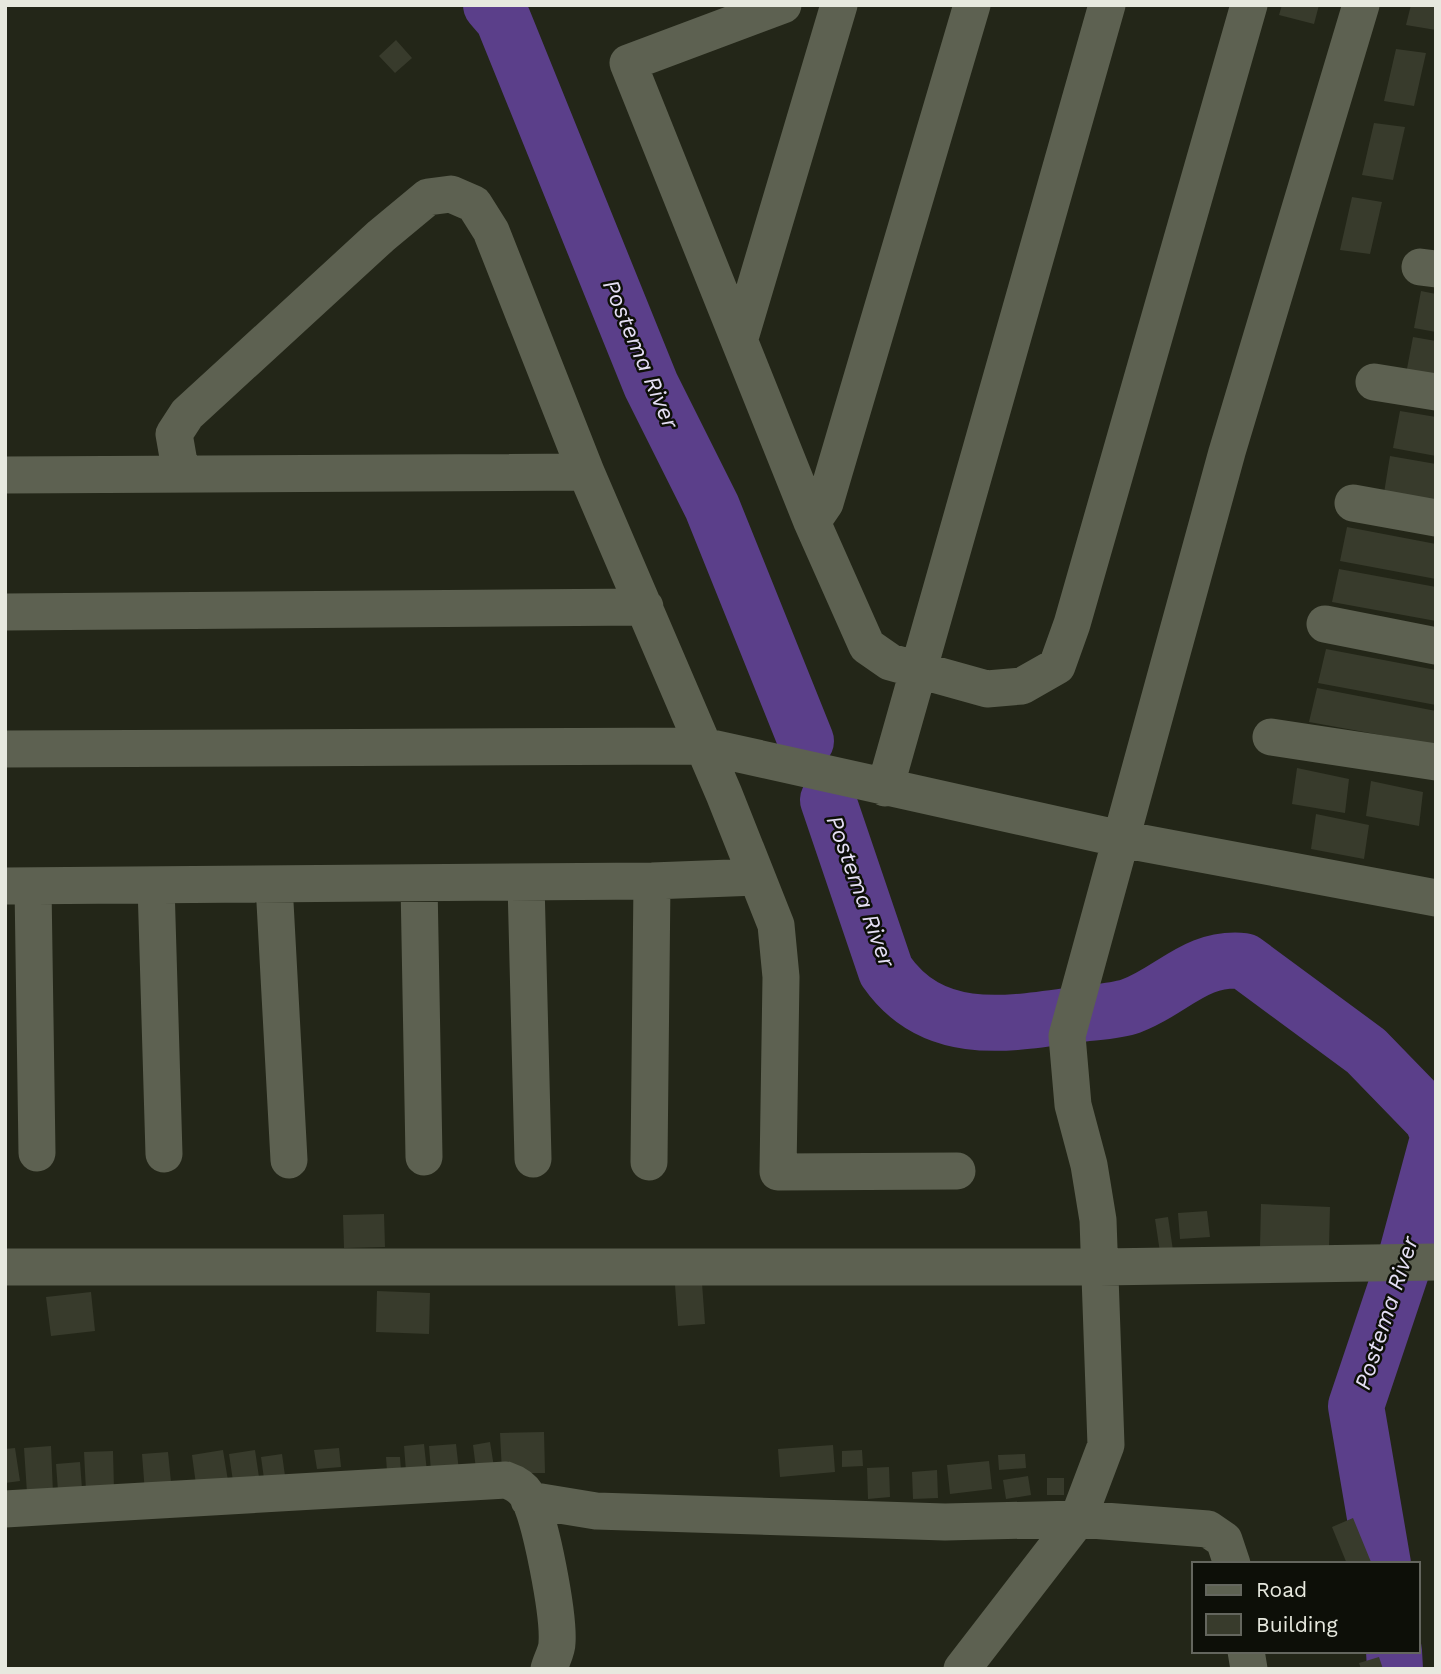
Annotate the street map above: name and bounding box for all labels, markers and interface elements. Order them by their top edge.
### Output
water label: Postema River [597,276,684,434]
water label: Postema River [821,812,901,972]
water label: Postema River [1349,1232,1424,1393]
legend [1192,1562,1420,1653]
text: Road [1256,1577,1307,1602]
text: Building [1256,1612,1338,1637]

